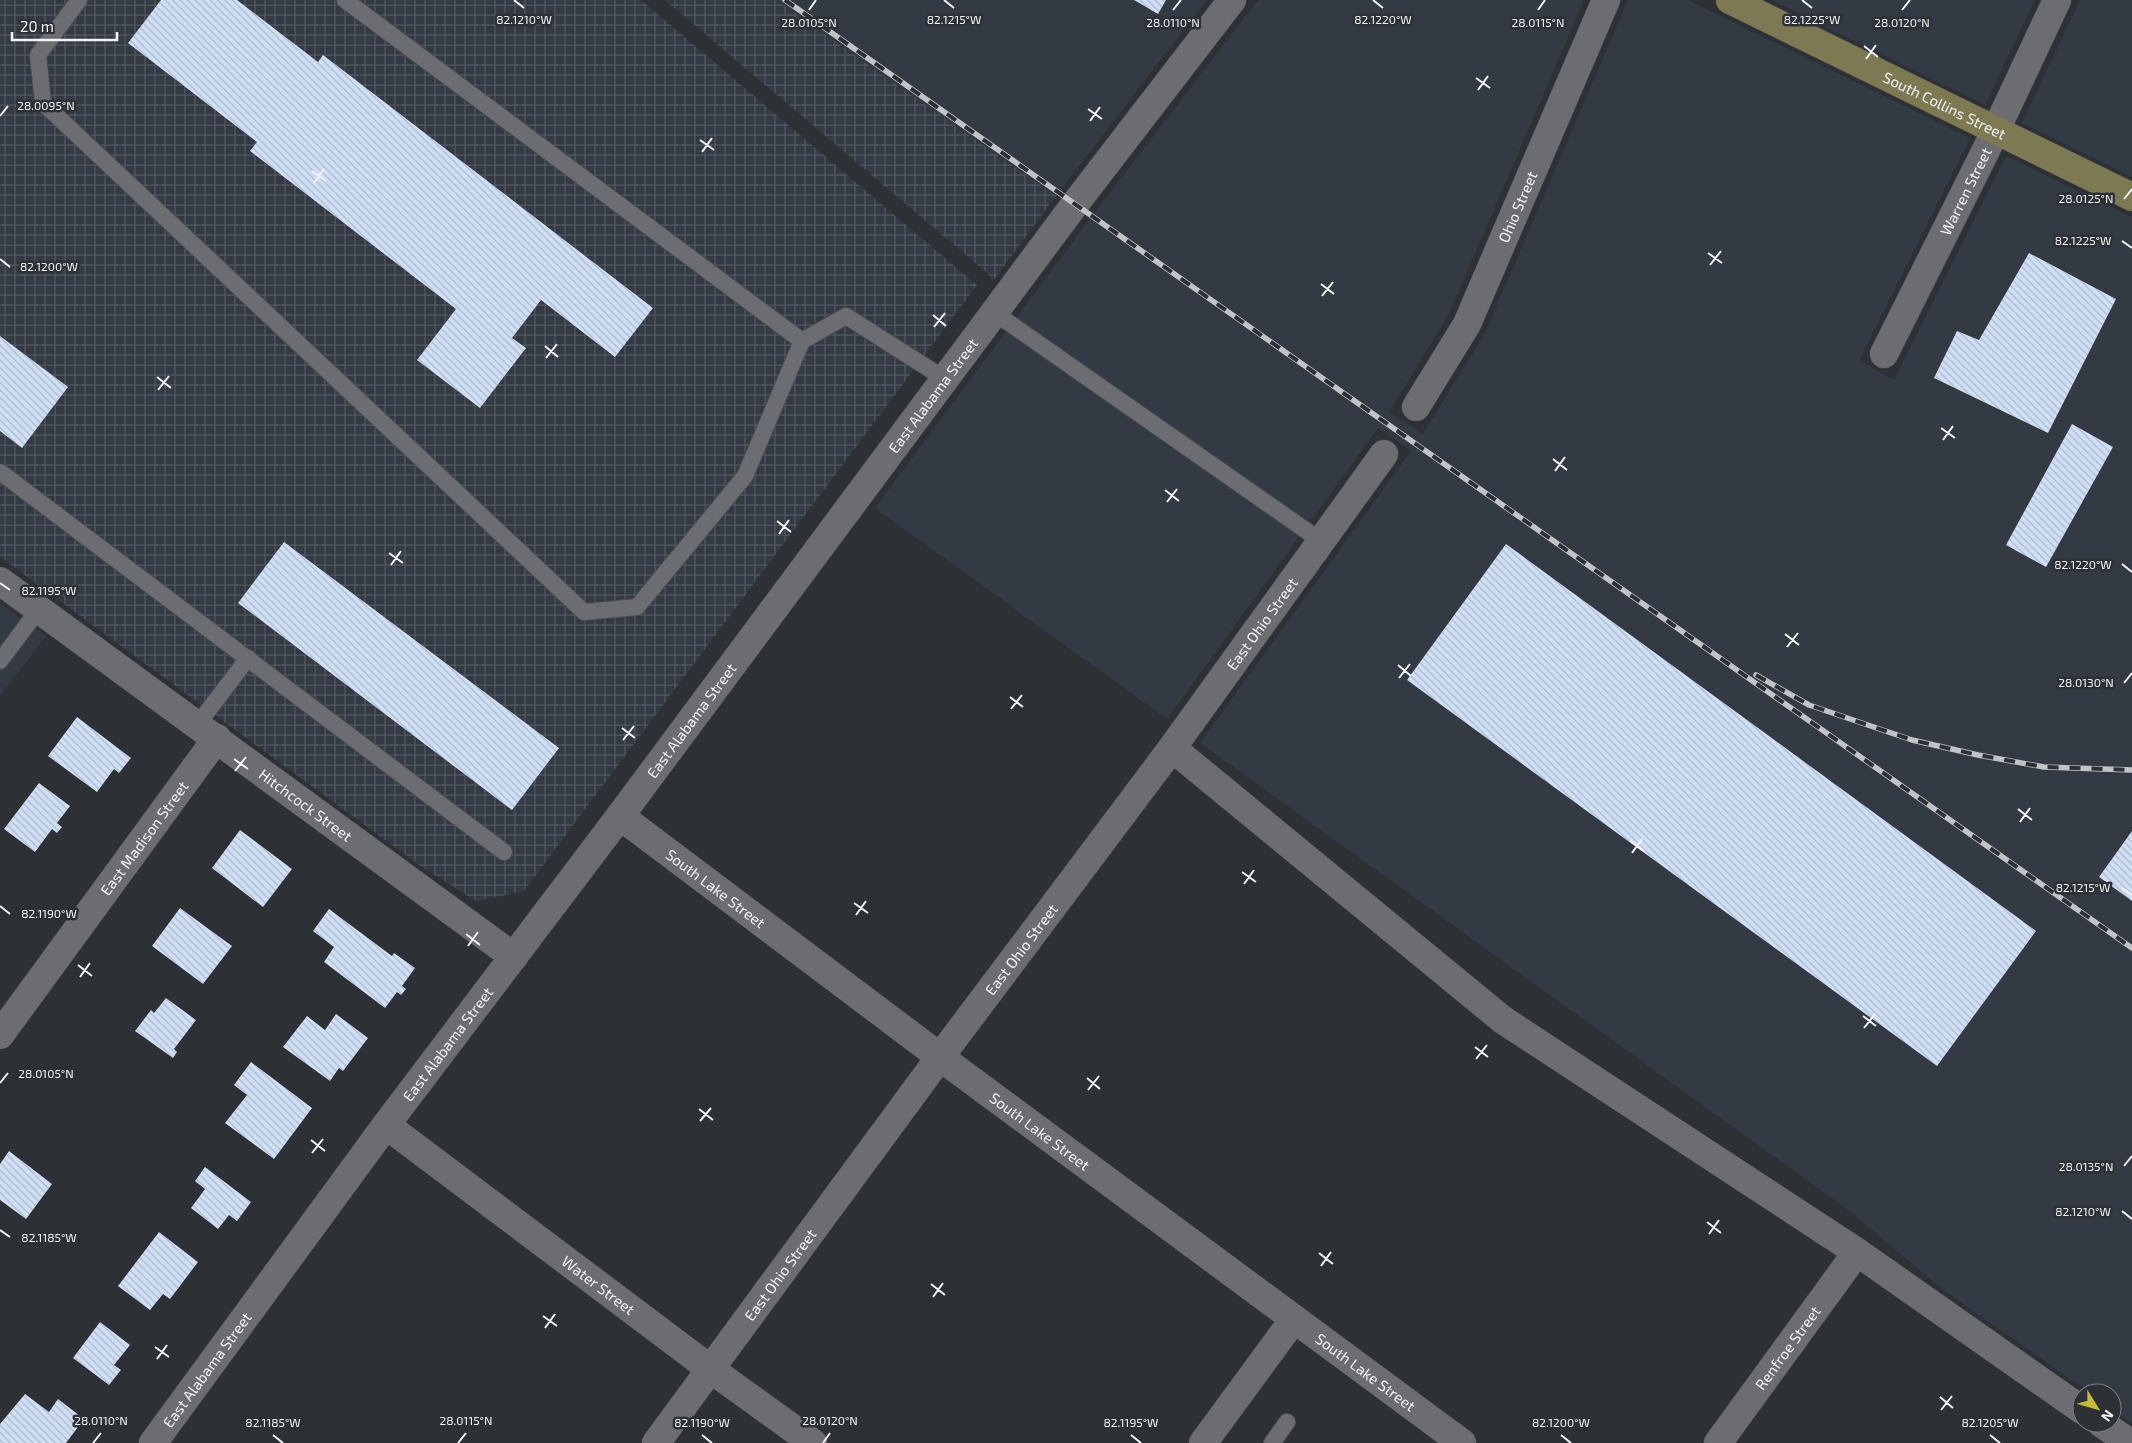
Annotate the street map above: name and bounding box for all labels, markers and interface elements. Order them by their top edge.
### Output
scale bar [12,10,118,42]
text: 82.1210°W [496,12,552,26]
text: 82.1215°W [927,12,981,26]
text: 82.1220°W [1354,12,1412,26]
text: 82.1225°W [1784,12,1840,26]
text: 28.0105°N [781,15,837,29]
text: 28.0110°N [1146,15,1200,29]
text: 28.0115°N [1512,15,1564,29]
text: 28.0120°N [1874,15,1930,29]
text: 20 m [20,17,54,35]
street label: South Collins Street [1880,67,2009,143]
text: 28.0095°N [17,98,75,112]
street label: Warren Street [1936,144,1995,238]
street label: Ohio Street [1494,168,1541,245]
text: 28.0125°N [2059,191,2113,205]
text: 82.1225°W [2055,233,2111,247]
text: 82.1200°W [20,259,78,273]
street label: East Alabama Street [884,334,981,456]
text: 82.1220°W [2054,557,2112,571]
street label: East Ohio Street [1222,574,1301,673]
text: 82.1195°W [22,583,76,597]
street label: East Alabama Street [643,659,740,781]
text: 28.0130°N [2058,675,2114,689]
street label: Hitchcock Street [256,765,356,845]
street label: East Madison Street [96,777,192,899]
street label: South Lake Street [663,845,769,932]
text: 82.1215°W [2056,880,2110,894]
street label: East Ohio Street [981,900,1061,998]
text: 82.1190°W [21,906,77,920]
street label: East Alabama Street [399,983,497,1104]
text: 28.0105°N [18,1066,74,1080]
street label: South Lake Street [986,1088,1094,1174]
text: 28.0135°N [2059,1159,2113,1173]
text: 82.1210°W [2055,1204,2111,1218]
street label: East Ohio Street [740,1225,820,1324]
text: 82.1185°W [21,1230,77,1244]
street label: Water Street [558,1252,639,1318]
street label: Renfroe Street [1751,1302,1824,1393]
street label: East Alabama Street [159,1308,255,1431]
street label: South Lake Street [1312,1329,1419,1415]
north arrow [2072,1383,2122,1433]
text: N [2098,1407,2118,1425]
text: 28.0110°N [74,1413,128,1427]
text: 28.0115°N [440,1413,492,1427]
text: 28.0120°N [802,1413,858,1427]
text: 82.1185°W [245,1415,301,1429]
text: 82.1190°W [674,1415,730,1429]
text: 82.1195°W [1104,1415,1158,1429]
text: 82.1200°W [1532,1415,1590,1429]
text: 82.1205°W [1961,1415,2019,1429]

